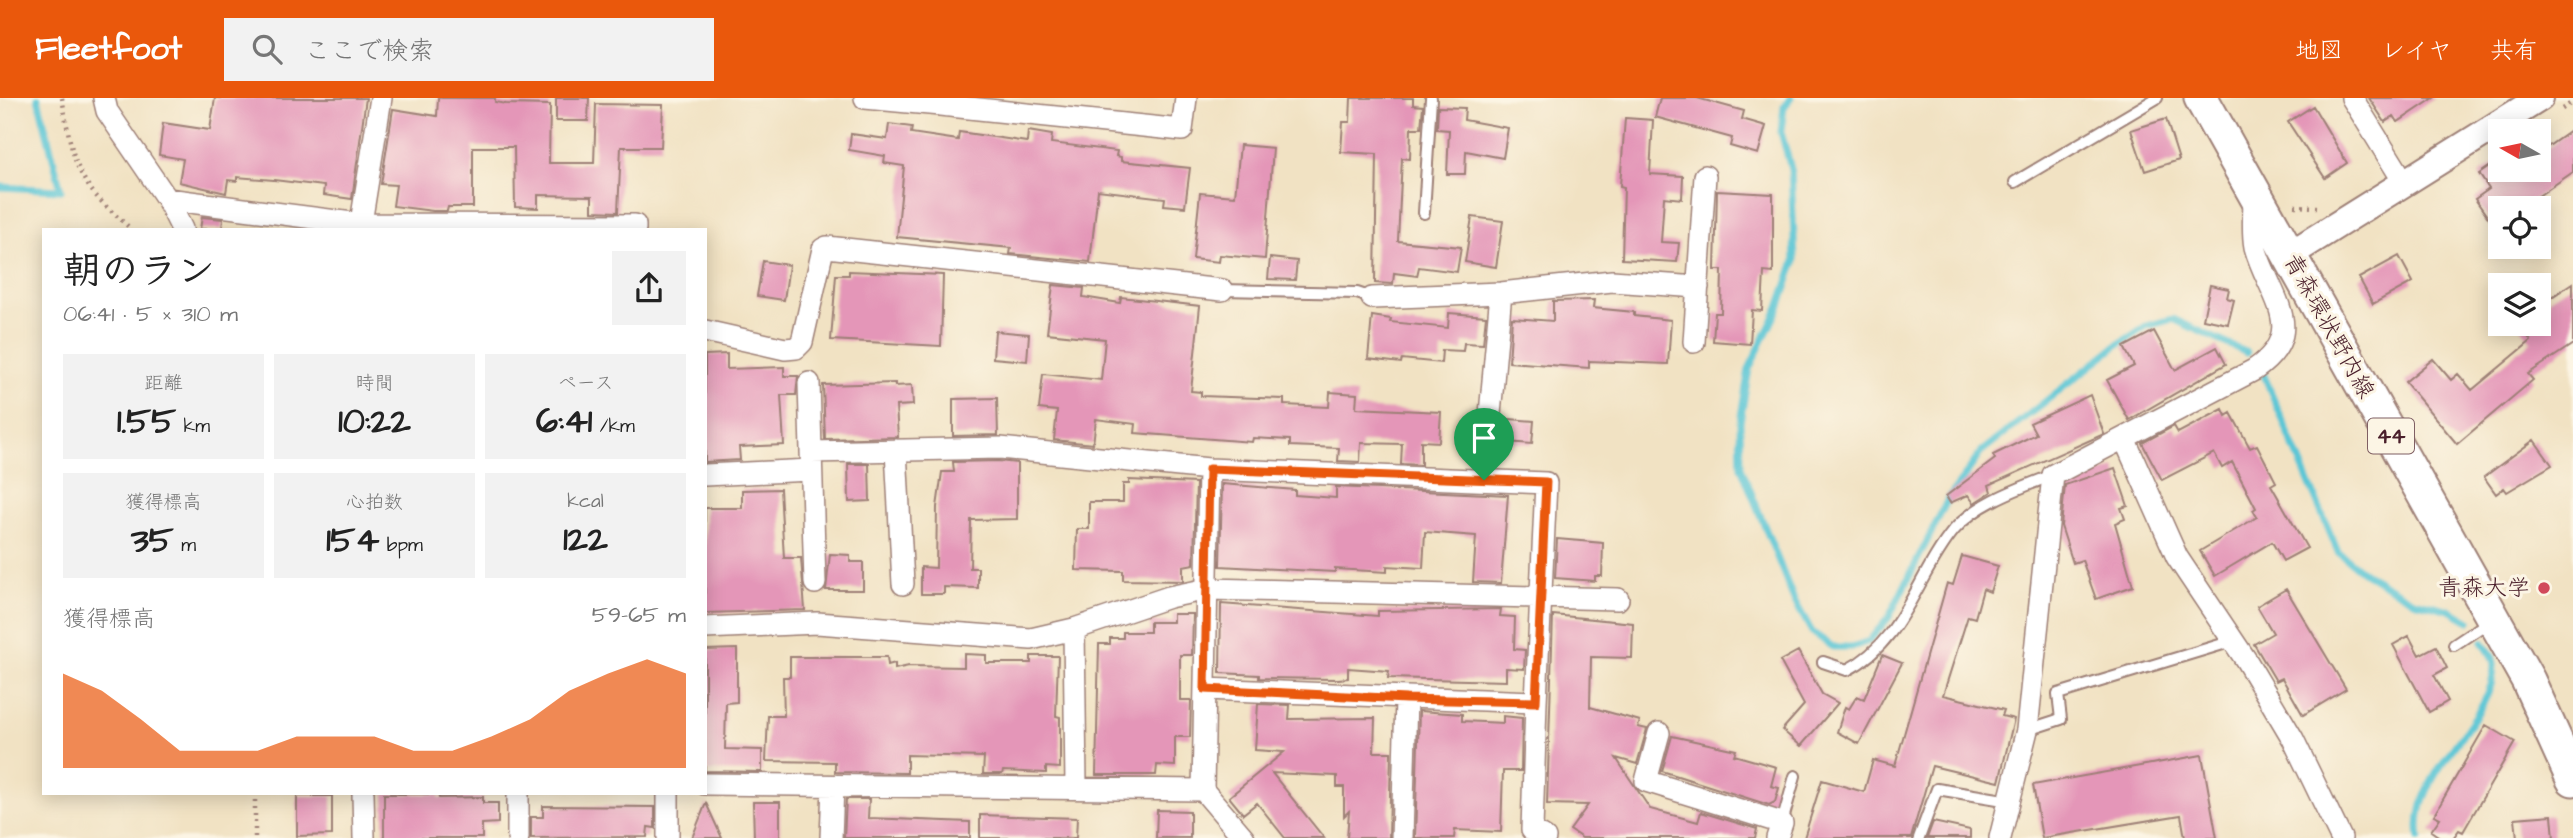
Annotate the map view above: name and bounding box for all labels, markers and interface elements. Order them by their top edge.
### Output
search box [224,18,714,81]
text: Fleetfoot [35,26,182,72]
icon: search [248,30,286,68]
text: ここで検索 [304,33,434,69]
text: 地図 [2295,34,2343,68]
text: レイヤ [2381,34,2452,68]
text: 共有 [2490,34,2538,68]
north arrow [2488,119,2552,182]
map controls [2488,119,2551,336]
button: locate [2488,196,2551,259]
text: 朝のラン [63,246,215,298]
street label: 青森環状野内線 [2276,248,2382,404]
button: share [612,251,686,325]
button: layers [2488,273,2551,336]
text: 06:41 · 5 × 310 m [63,298,238,330]
text: 距離 [144,370,183,397]
text: 時間 [355,370,394,397]
text: ペース [558,370,613,397]
text: 1.55 [117,397,176,446]
text: 10:22 [338,397,411,446]
text: 6:41 [536,397,592,446]
pin [1454,408,1514,480]
text: km [176,413,210,440]
text: /km [592,413,635,440]
road number: 44 [2368,418,2414,454]
icon: arrive [1465,419,1503,457]
text: kcal [567,488,604,515]
text: 獲得標高 [125,489,202,516]
text: 心拍数 [346,489,403,516]
text: 122 [563,515,608,564]
text: 35 [131,516,174,565]
text: 154 [326,516,379,565]
text: m [174,532,196,559]
text: bpm [379,532,423,559]
place label: 青森大学 [2438,572,2530,604]
marker: 青森大学 [2536,580,2552,596]
text: 59–65 m [592,599,686,631]
text: 獲得標高 [63,603,155,635]

